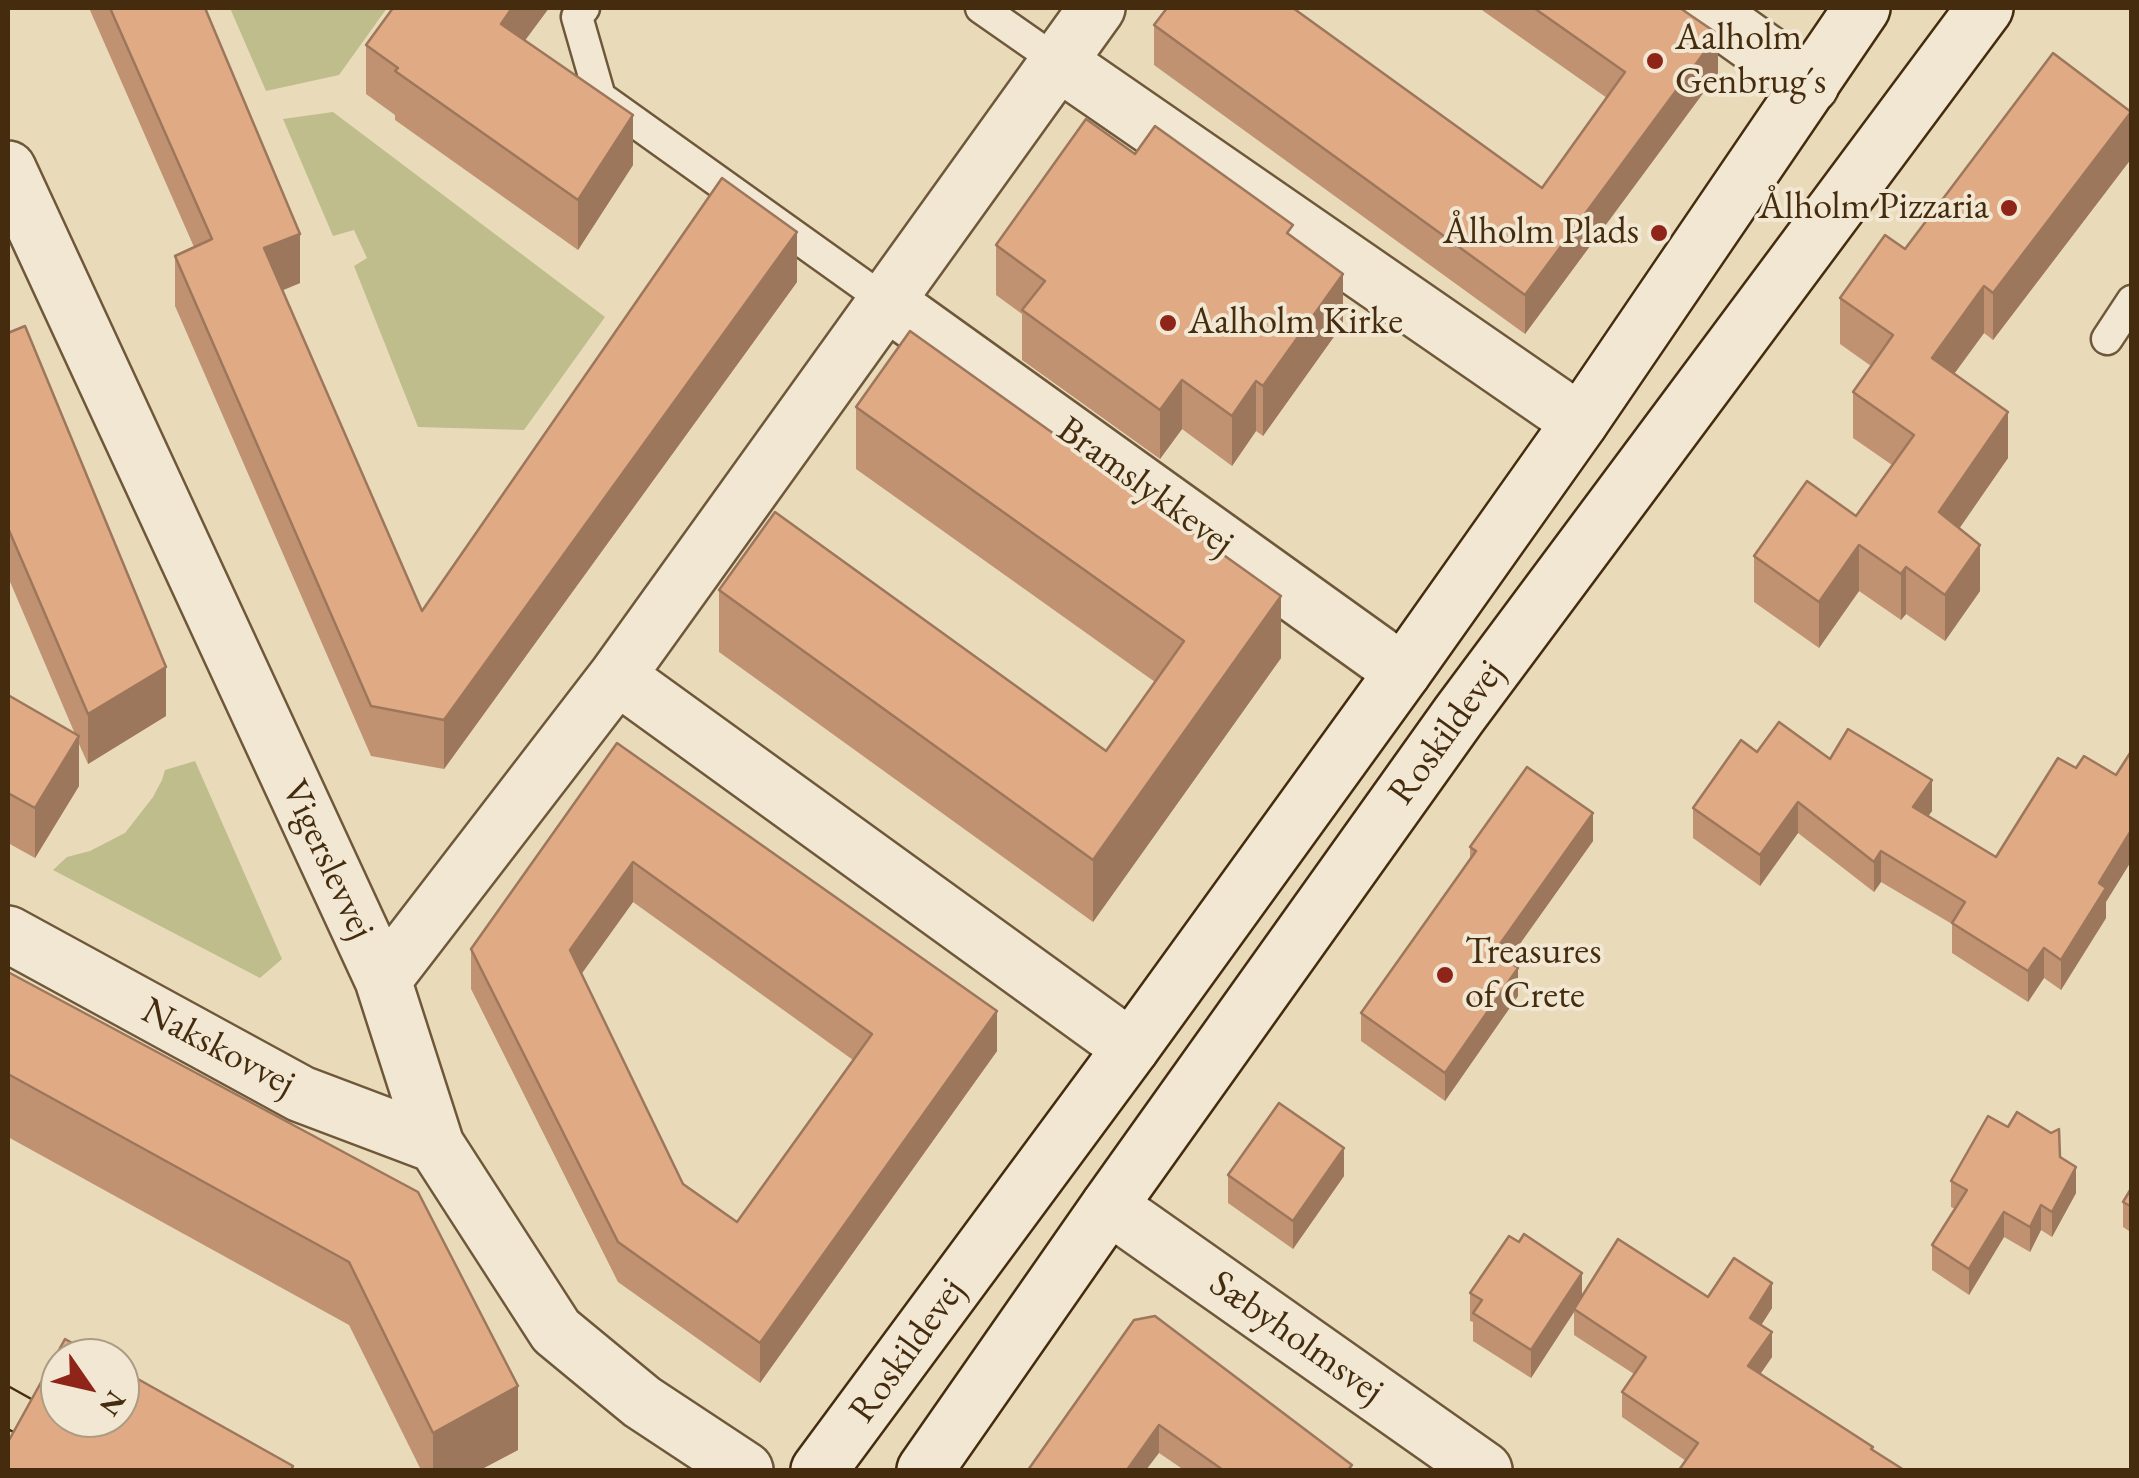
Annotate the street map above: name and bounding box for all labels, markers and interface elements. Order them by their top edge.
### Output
place label: Aalholm Genbrug´s [1675,16,1826,105]
marker: Aalholm Genbrug´s [1644,50,1666,72]
place label: Ålholm Pizzaria [1758,185,1989,231]
marker: Ålholm Pizzaria [1998,197,2020,219]
place label: Ålholm Plads [1443,210,1639,256]
marker: Ålholm Plads [1648,222,1670,244]
place label: Aalholm Kirke [1188,300,1403,346]
marker: Aalholm Kirke [1157,312,1179,334]
street label: Bramslykkevej [1048,408,1242,566]
street label: Roskildevej [1379,652,1515,814]
street label: Vigerslevvej [270,773,384,947]
place label: Treasures of Crete [1465,930,1601,1019]
marker: Treasures of Crete [1434,964,1456,986]
street label: Nakskovvej [133,989,303,1107]
street label: Sæbyholmsvej [1200,1261,1392,1415]
street label: Roskildevej [840,1270,976,1432]
north arrow [40,1338,140,1438]
text: N [92,1384,134,1423]

